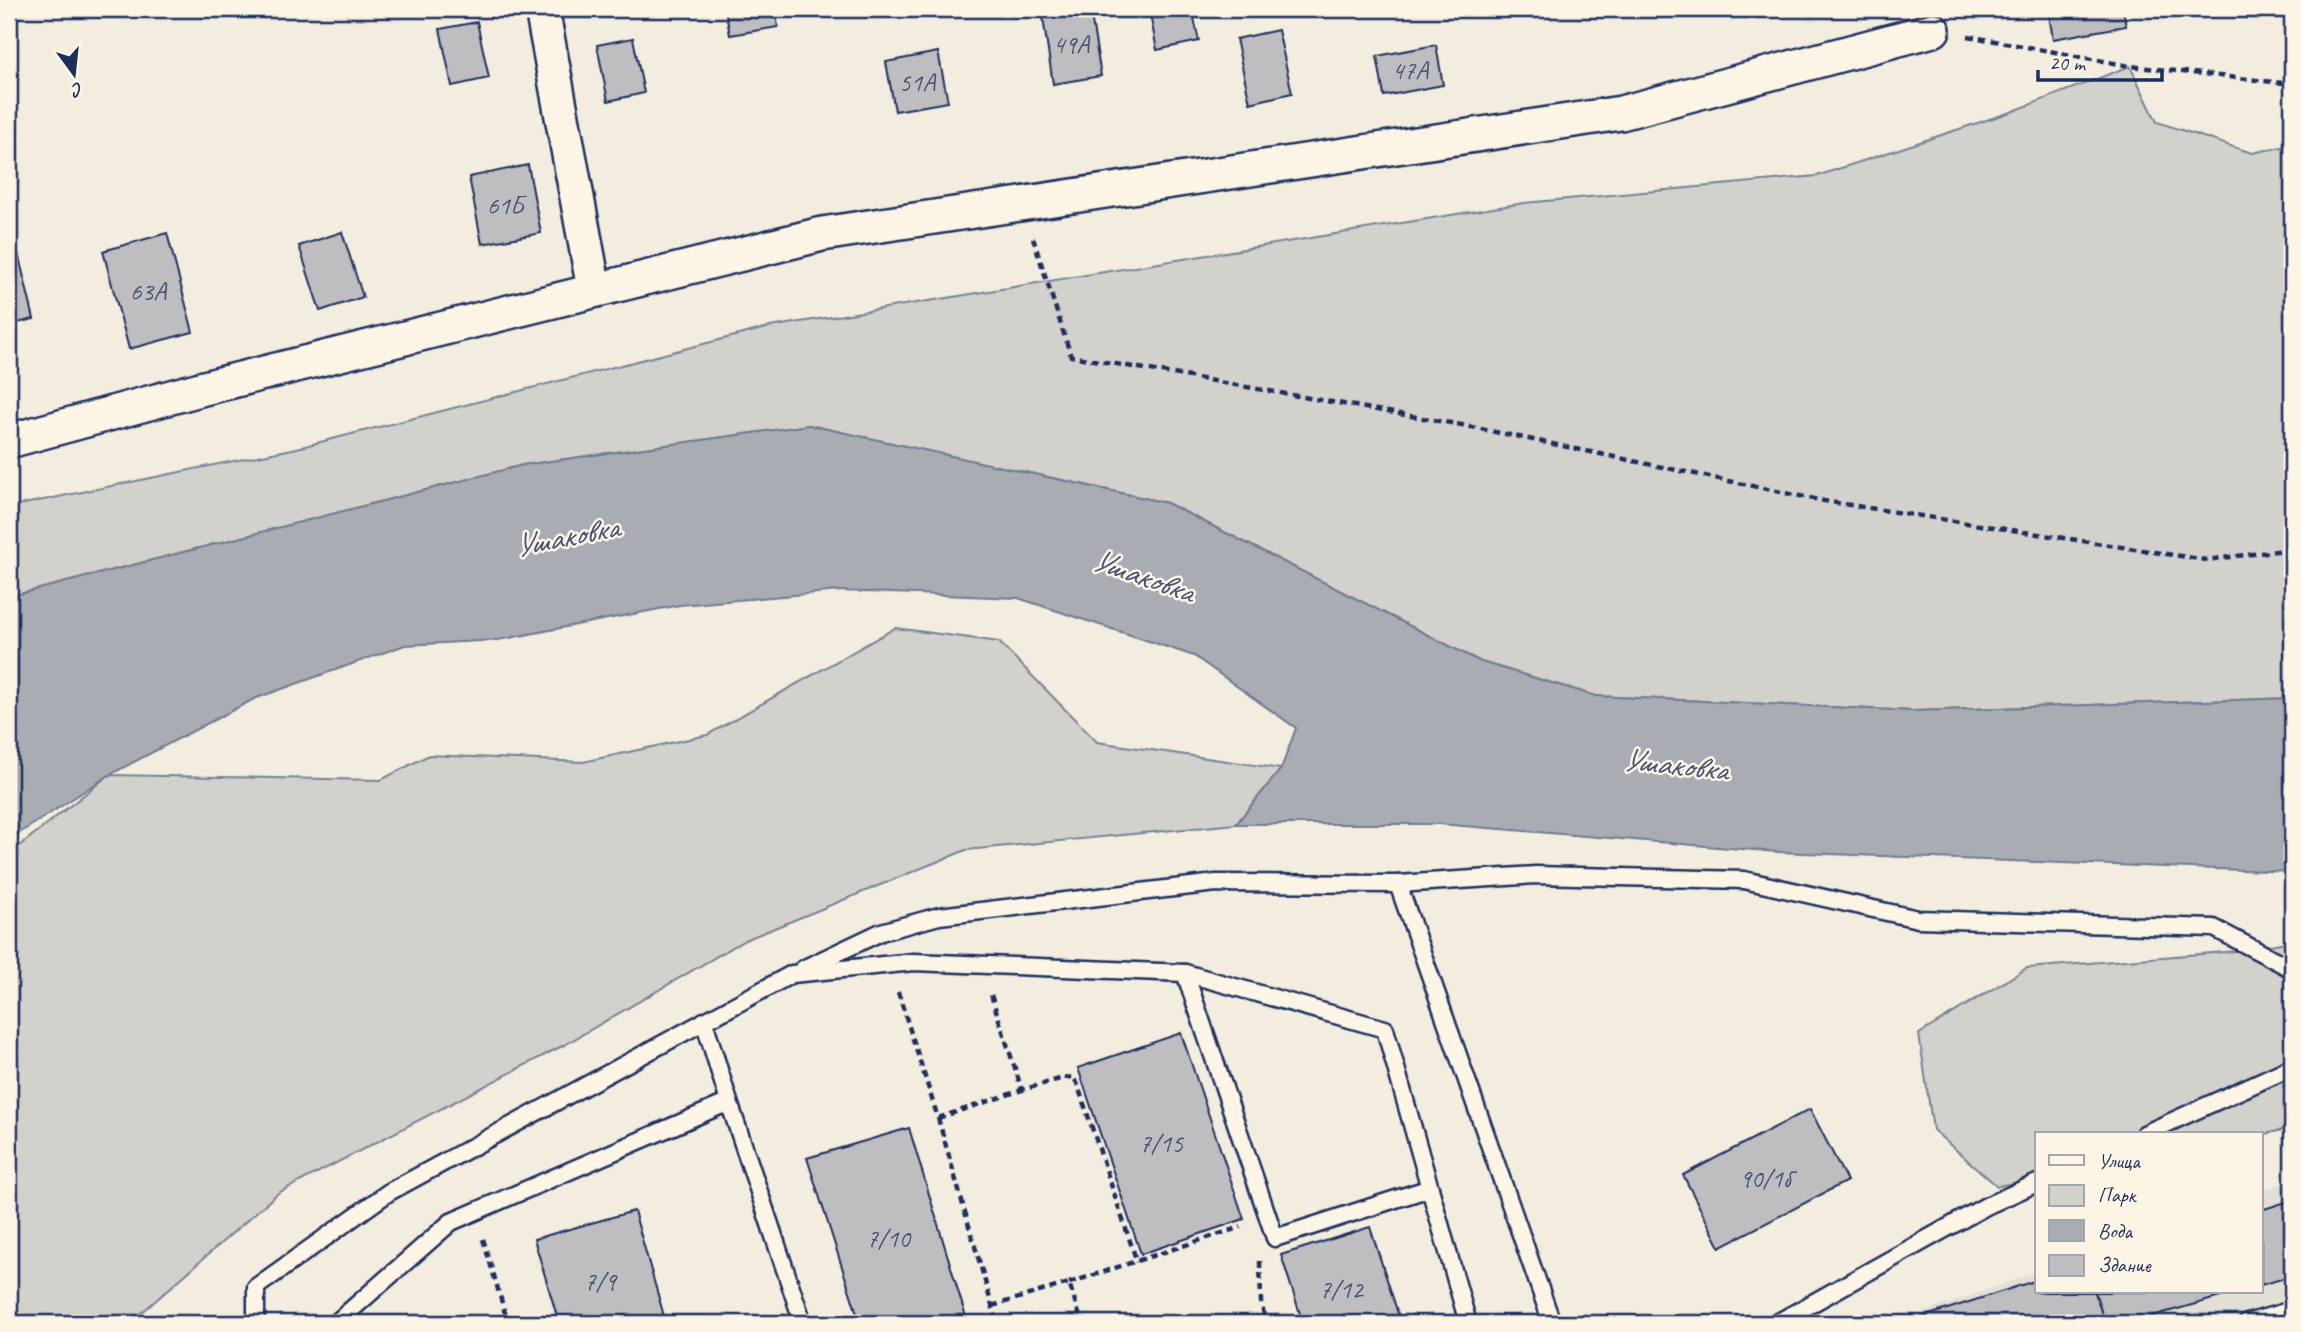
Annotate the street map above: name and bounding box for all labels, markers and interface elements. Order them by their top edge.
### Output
house number: 49А [1053,28,1091,61]
north arrow [38,38,108,108]
scale bar [2038,38,2163,82]
text: 20 m [2049,50,2087,76]
house number: 47А [1392,54,1430,87]
house number: 51А [899,66,937,99]
text: С [68,77,86,103]
house number: 61Б [487,189,527,222]
house number: 63А [130,275,168,308]
water label: Ушаковка [511,506,625,567]
water label: Ушаковка [1086,539,1203,613]
water label: Ушаковка [1620,739,1733,791]
house number: 7/15 [1139,1127,1184,1160]
legend [2035,1132,2262,1294]
text: Улица [2098,1148,2141,1174]
house number: 90/1б [1739,1162,1798,1195]
text: Парк [2098,1182,2138,1208]
text: Вода [2098,1218,2134,1244]
house number: 7/10 [866,1222,912,1255]
text: Здание [2098,1252,2152,1278]
house number: 7/9 [584,1265,618,1298]
house number: 7/12 [1319,1273,1365,1306]

